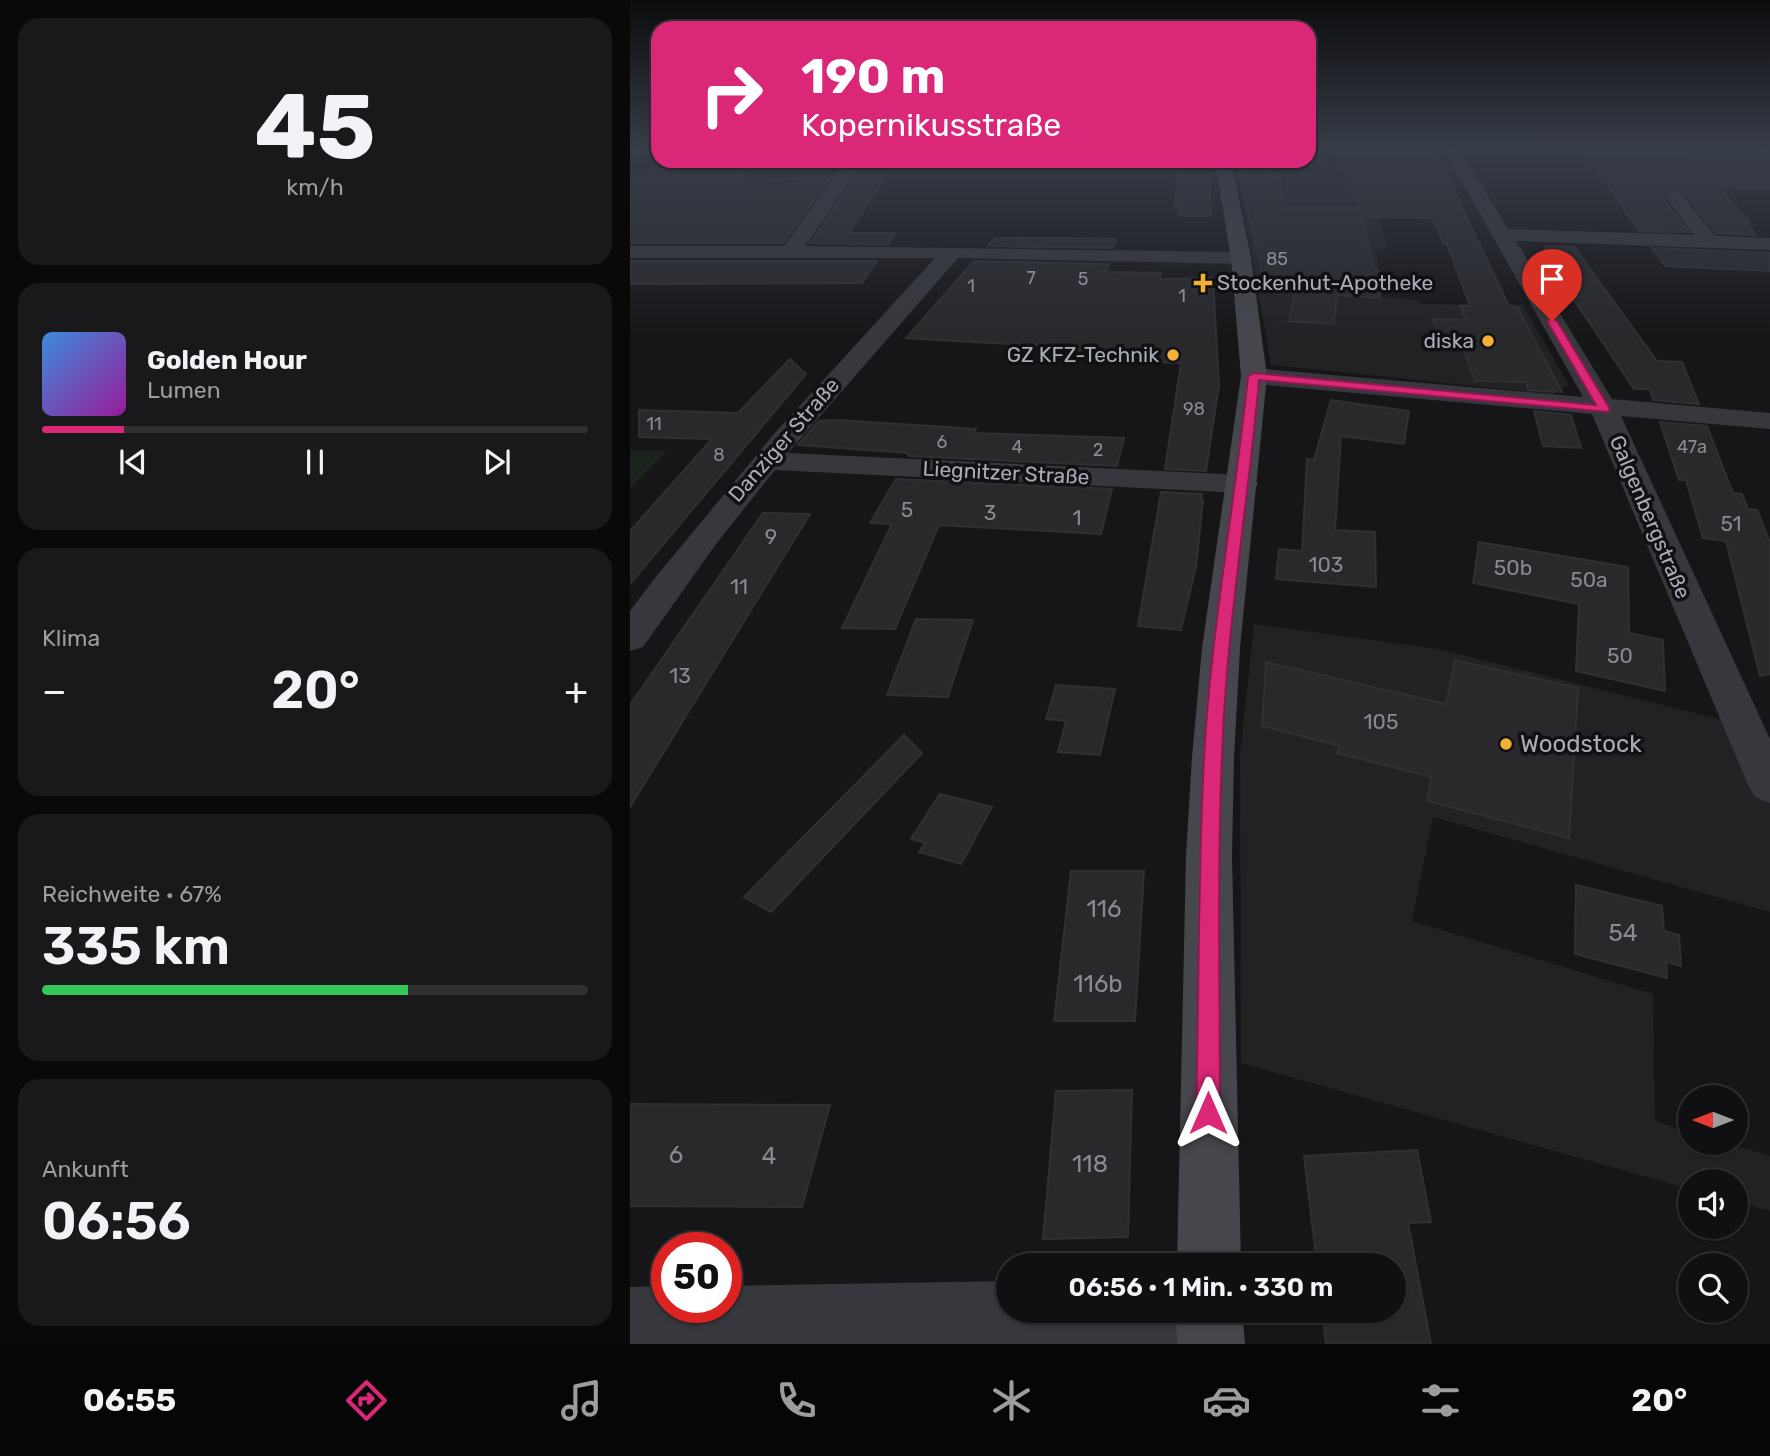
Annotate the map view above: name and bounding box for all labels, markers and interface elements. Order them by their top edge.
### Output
text: 190 m [801,47,945,105]
icon: right [686,49,777,140]
text: 45 [255,73,375,181]
text: Kopernikusstraße [801,106,1061,144]
text: km/h [286,173,344,201]
house number: 85 [1266,248,1288,270]
pin [1522,249,1582,321]
icon: arrive [1533,260,1571,298]
house number: 7 [1026,267,1036,289]
house number: 5 [1078,268,1088,290]
place label: Stockenhut-Apotheke [1217,270,1433,295]
house number: 1 [967,275,975,297]
marker: Stockenhut-Apotheke [1195,275,1211,291]
house number: 1 [1178,285,1186,307]
place label: diska [1423,328,1474,353]
marker: diska [1480,333,1496,349]
place label: GZ KFZ-Technik [1007,342,1159,367]
text: Golden Hour [147,345,307,376]
marker: GZ KFZ-Technik [1165,347,1181,363]
street label: Danziger Straße [723,372,844,507]
text: Lumen [147,376,221,404]
house number: 98 [1183,398,1205,420]
house number: 11 [646,413,662,435]
house number: 6 [937,431,948,453]
street label: Galgenbergstraße [1605,431,1696,602]
house number: 4 [1011,436,1023,458]
house number: 47a [1677,436,1707,458]
house number: 2 [1093,439,1103,461]
icon: previous [114,443,152,481]
icon: pause [296,443,334,481]
icon: next [478,443,516,481]
house number: 8 [713,444,725,466]
street label: Liegnitzer Straße [922,456,1090,489]
house number: 5 [901,497,913,522]
house number: 3 [984,500,996,525]
house number: 1 [1073,505,1082,530]
house number: 51 [1720,511,1742,536]
house number: 9 [765,524,777,549]
house number: 103 [1309,552,1343,577]
house number: 50b [1494,555,1532,580]
house number: 50a [1570,567,1608,592]
house number: 11 [730,574,748,599]
text: Klima [42,624,100,652]
house number: 50 [1607,643,1633,668]
text: 20° [271,659,360,721]
house number: 13 [669,663,691,688]
text: − [42,668,67,714]
text: + [564,668,588,714]
house number: 105 [1364,709,1398,734]
place label: Woodstock [1520,730,1642,758]
marker: Woodstock [1498,736,1514,752]
text: Reichweite · 67% [42,880,222,908]
house number: 116 [1086,895,1122,923]
text: 335 km [42,915,230,977]
house number: 54 [1608,919,1638,947]
house number: 116b [1073,970,1123,998]
position arrow [1171,1076,1245,1150]
north arrow [1678,1085,1748,1155]
map controls [1678,1085,1748,1323]
house number: 6 [669,1141,683,1169]
house number: 4 [762,1142,777,1170]
house number: 118 [1072,1150,1108,1178]
text: Ankunft [42,1155,129,1183]
button: sound [1678,1169,1748,1239]
text: 06:56 [42,1190,191,1252]
speed limit sign: 50 [651,1232,742,1323]
button: search [1678,1253,1748,1323]
text: 06:56 · 1 Min. · 330 m [1069,1272,1333,1303]
icon: directions [342,1376,391,1425]
icon: music [557,1376,606,1425]
icon: phone [772,1376,821,1425]
icon: climate [987,1376,1036,1425]
icon: car [1202,1376,1251,1425]
icon: filters [1416,1376,1465,1425]
text: 06:55 [83,1381,176,1419]
text: 20° [1631,1381,1687,1419]

